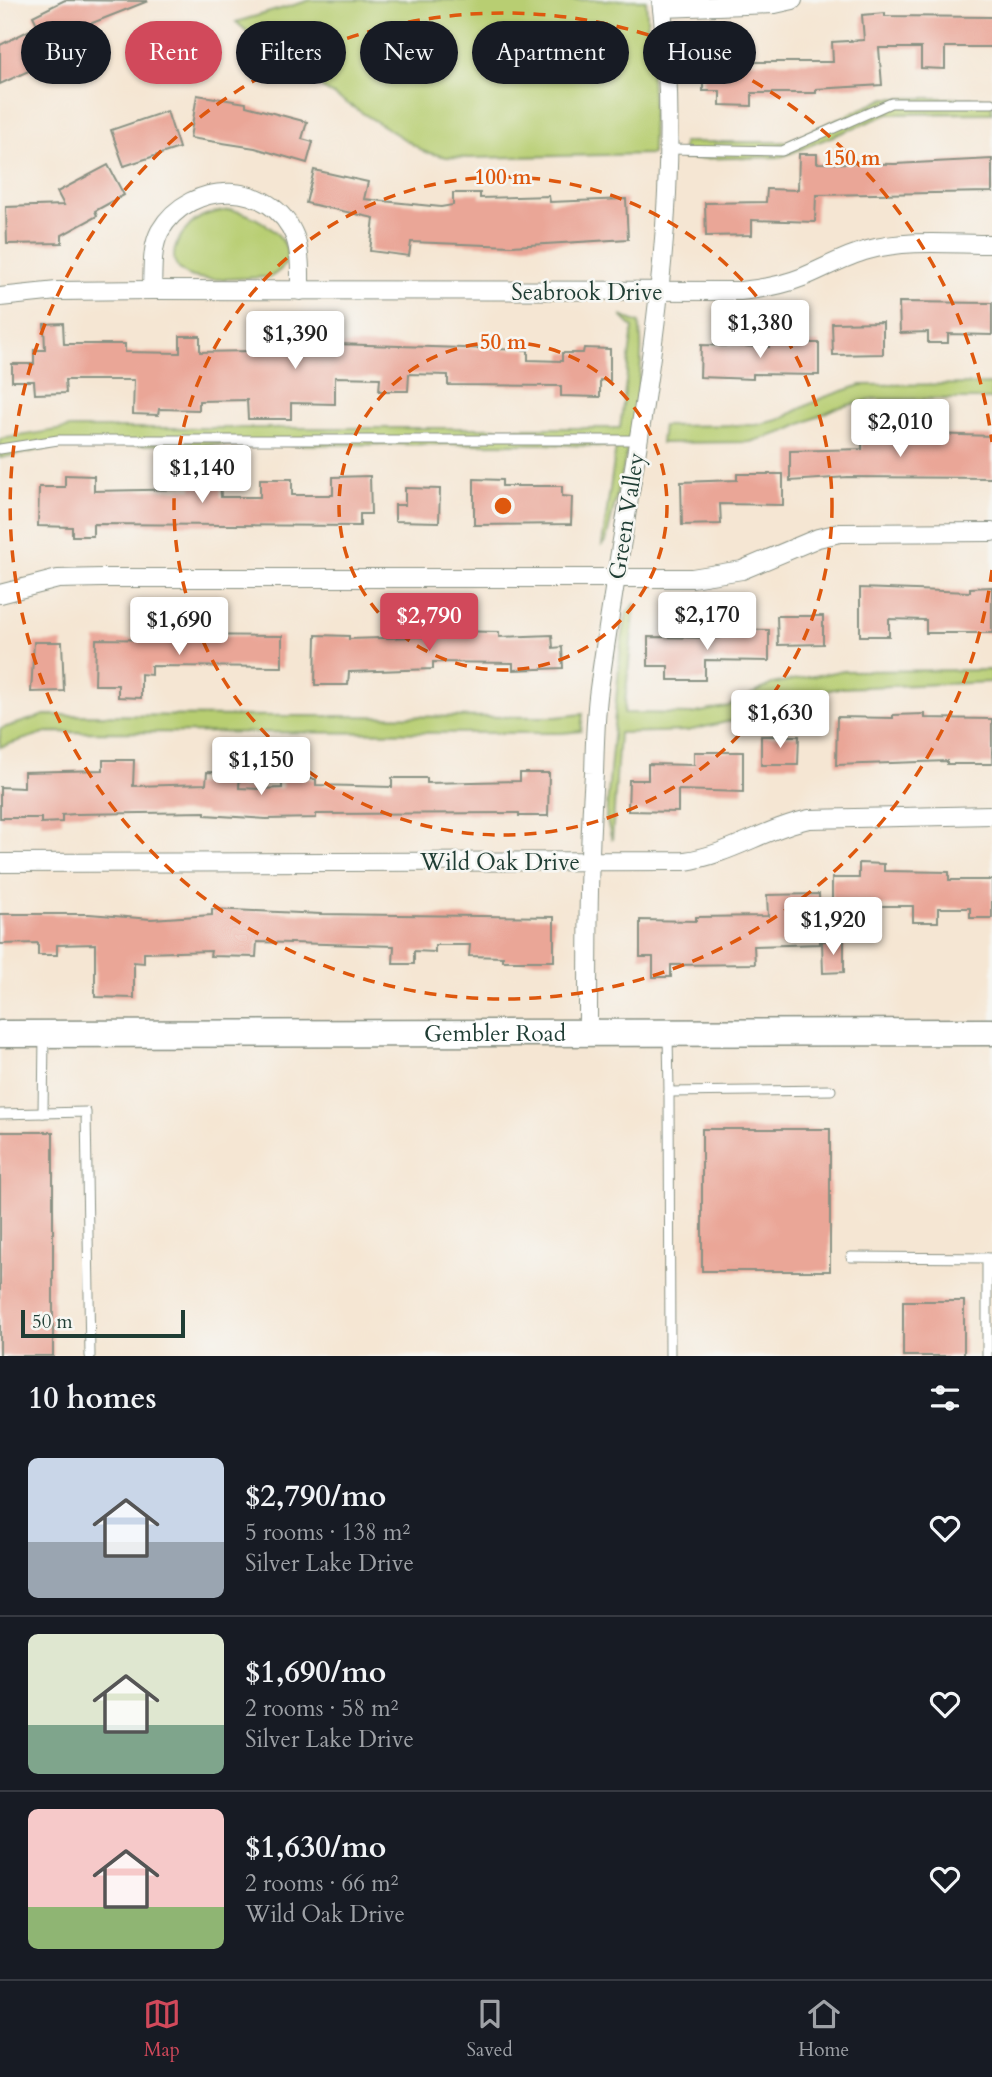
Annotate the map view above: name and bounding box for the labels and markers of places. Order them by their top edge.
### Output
pin: $1,380 [703,300,817,360]
pin: $1,390 [238,312,352,371]
pin: $2,010 [843,400,957,459]
pin: $1,140 [145,446,259,505]
centre of rings [491,494,515,518]
pin: $2,170 [650,592,764,652]
pin: $2,790 [372,594,486,653]
pin: $1,690 [122,598,236,657]
pin: $1,630 [723,690,837,750]
pin: $1,150 [204,738,318,797]
pin: $1,920 [776,898,890,957]

